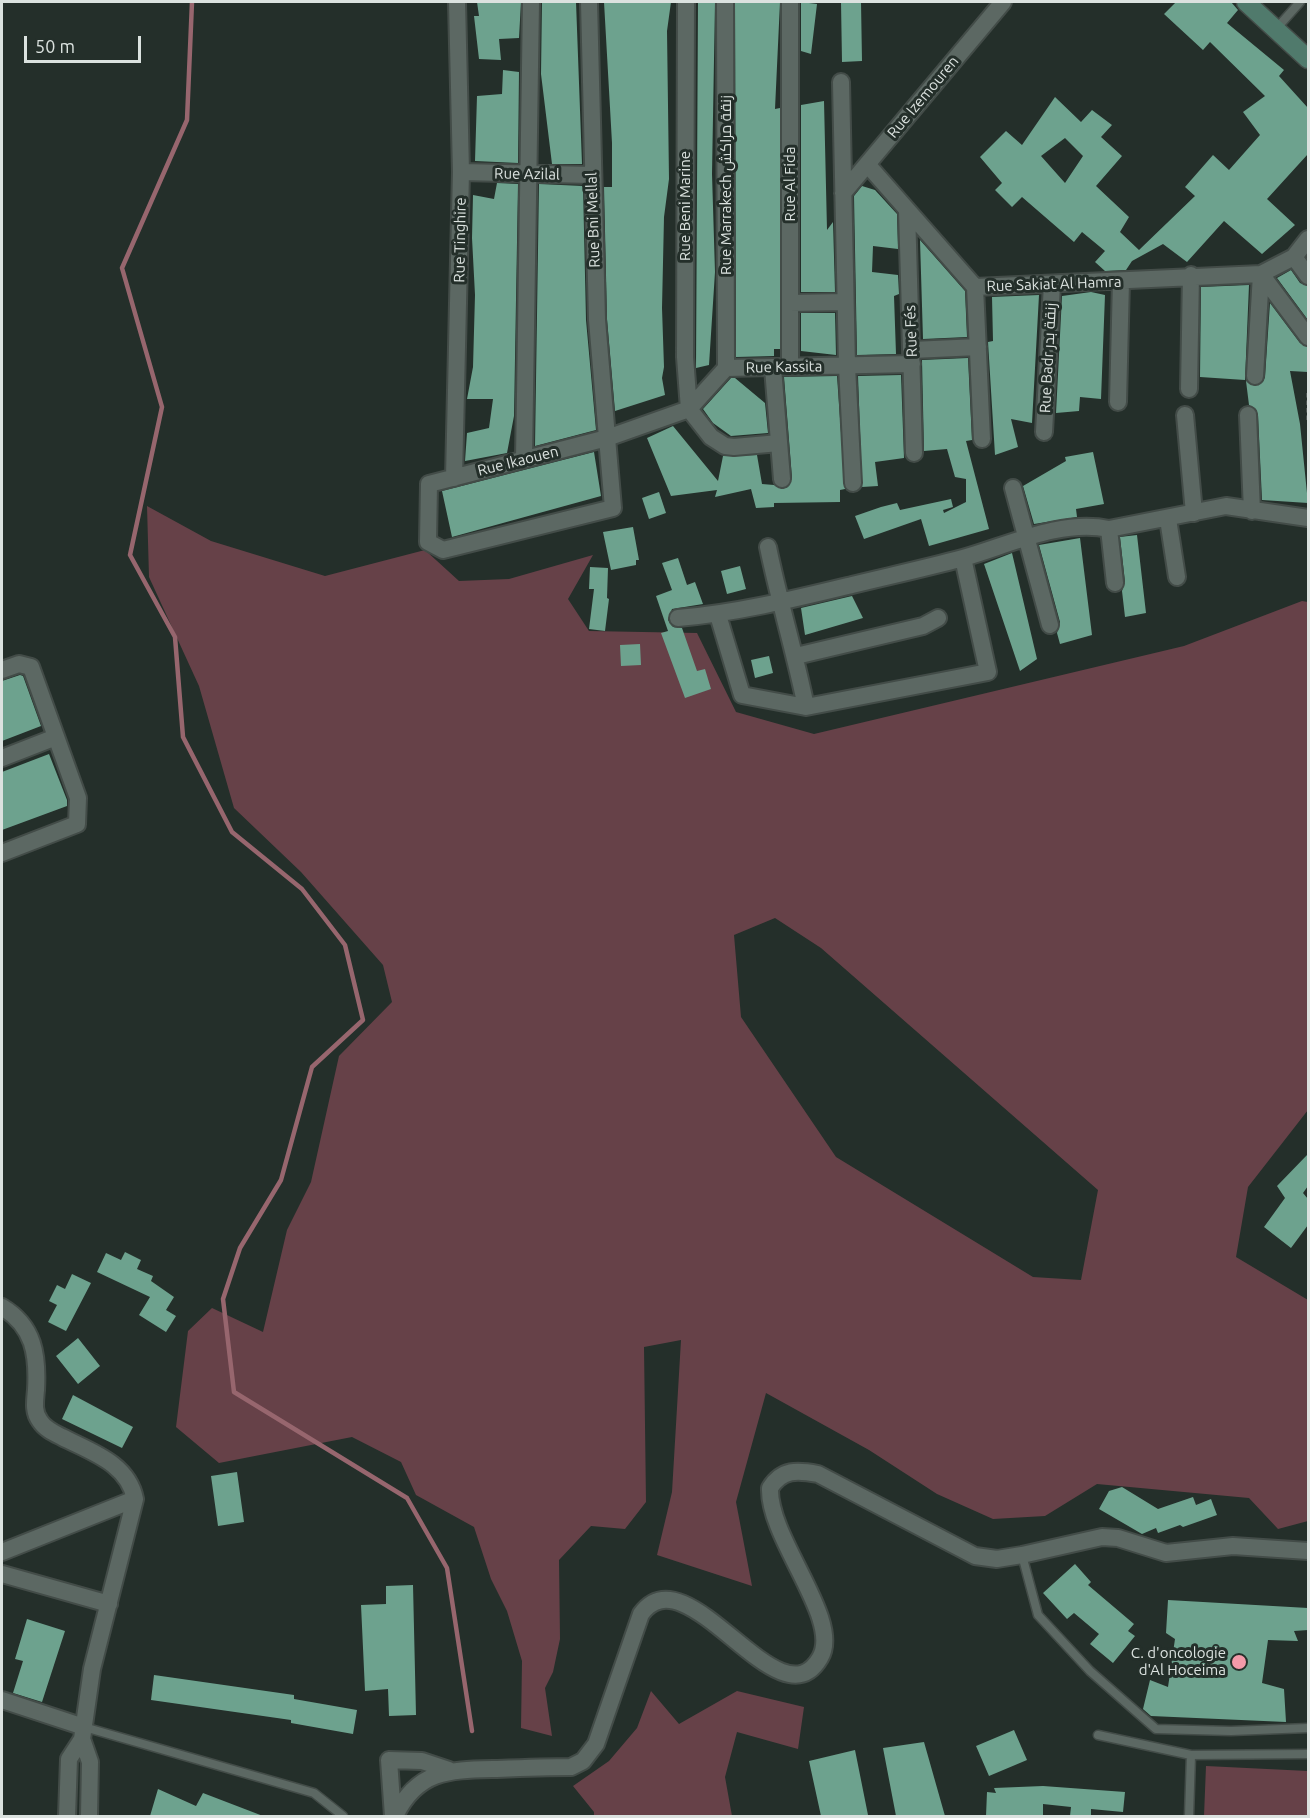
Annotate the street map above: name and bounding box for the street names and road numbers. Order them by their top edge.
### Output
street label: Rue Izemouren [884,52,962,142]
street label: Rue Marrakech زنقة مراكش [717,95,735,275]
street label: Rue Al Fida [781,147,799,221]
street label: Rue Beni Marine [676,151,694,261]
street label: Rue Azilal [494,164,560,184]
street label: Rue Bni Mellal [582,172,604,268]
street label: Rue Tinghire [450,197,470,283]
street label: Rue Sakiat Al Hamra [986,273,1122,295]
street label: Rue Badr زنقة بدر [1036,302,1060,414]
street label: Rue Fés [901,305,921,357]
street label: Rue Kassita [746,357,822,377]
street label: Rue Ikaouen [476,442,560,480]

